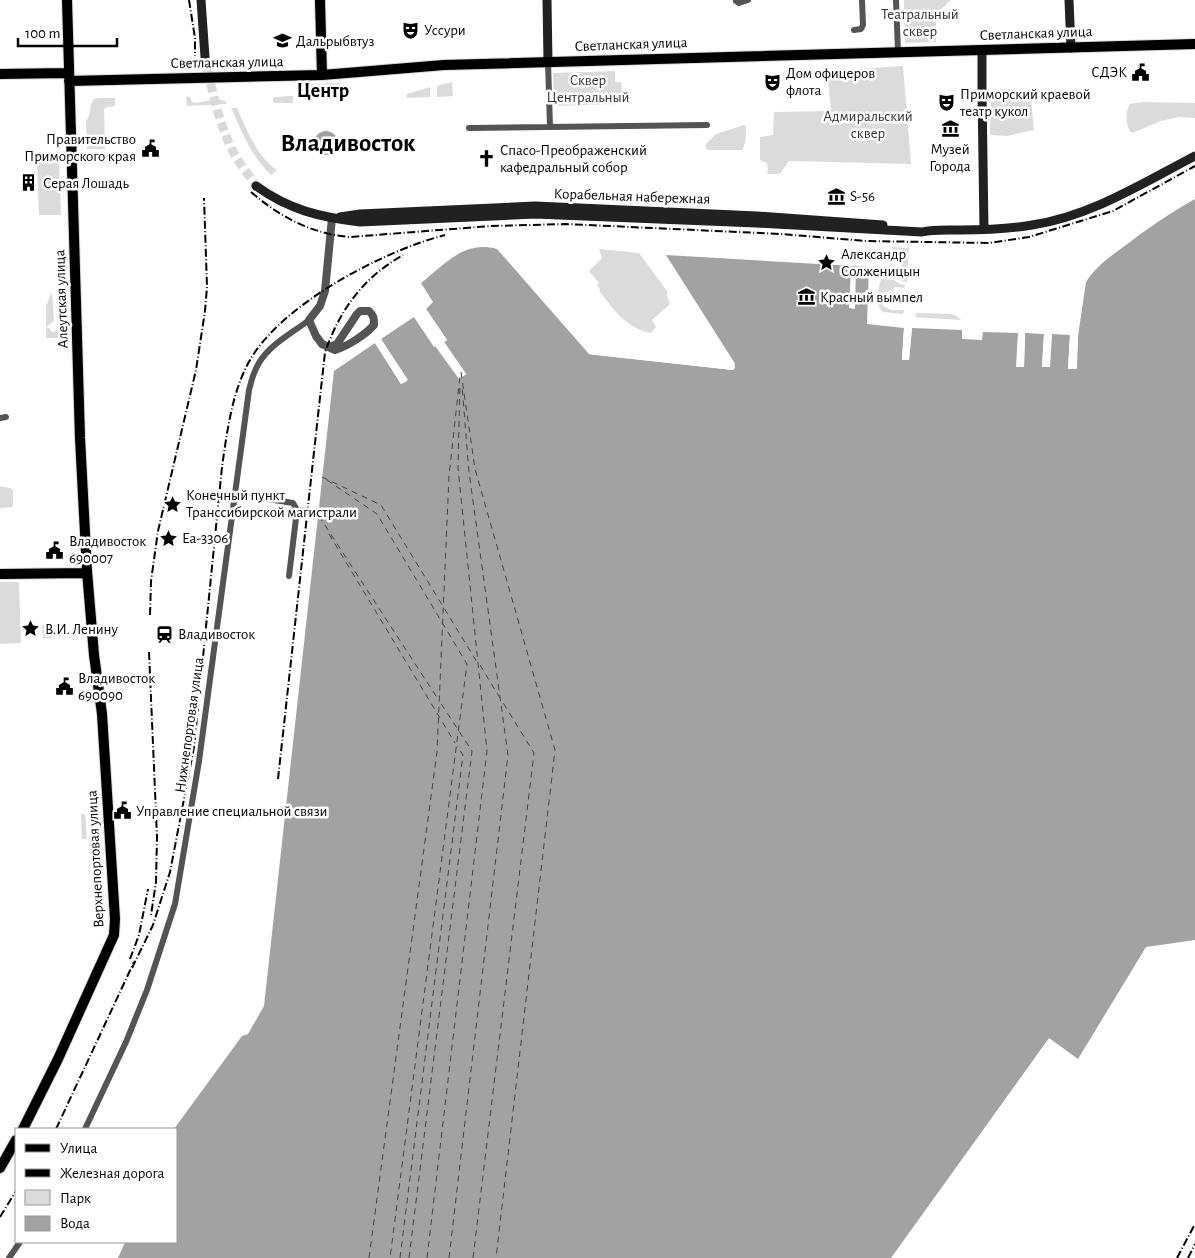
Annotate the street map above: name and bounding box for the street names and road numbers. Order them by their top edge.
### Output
street label: Светланская улица [979,24,1093,43]
street label: Светланская улица [574,35,688,54]
street label: Светланская улица [170,54,284,71]
street label: Корабельная набережная [553,186,710,207]
street label: Алеутская улица [52,249,71,349]
street label: Нижнепортовая улица [173,656,206,794]
street label: Верхнепортовая улица [84,790,107,928]

